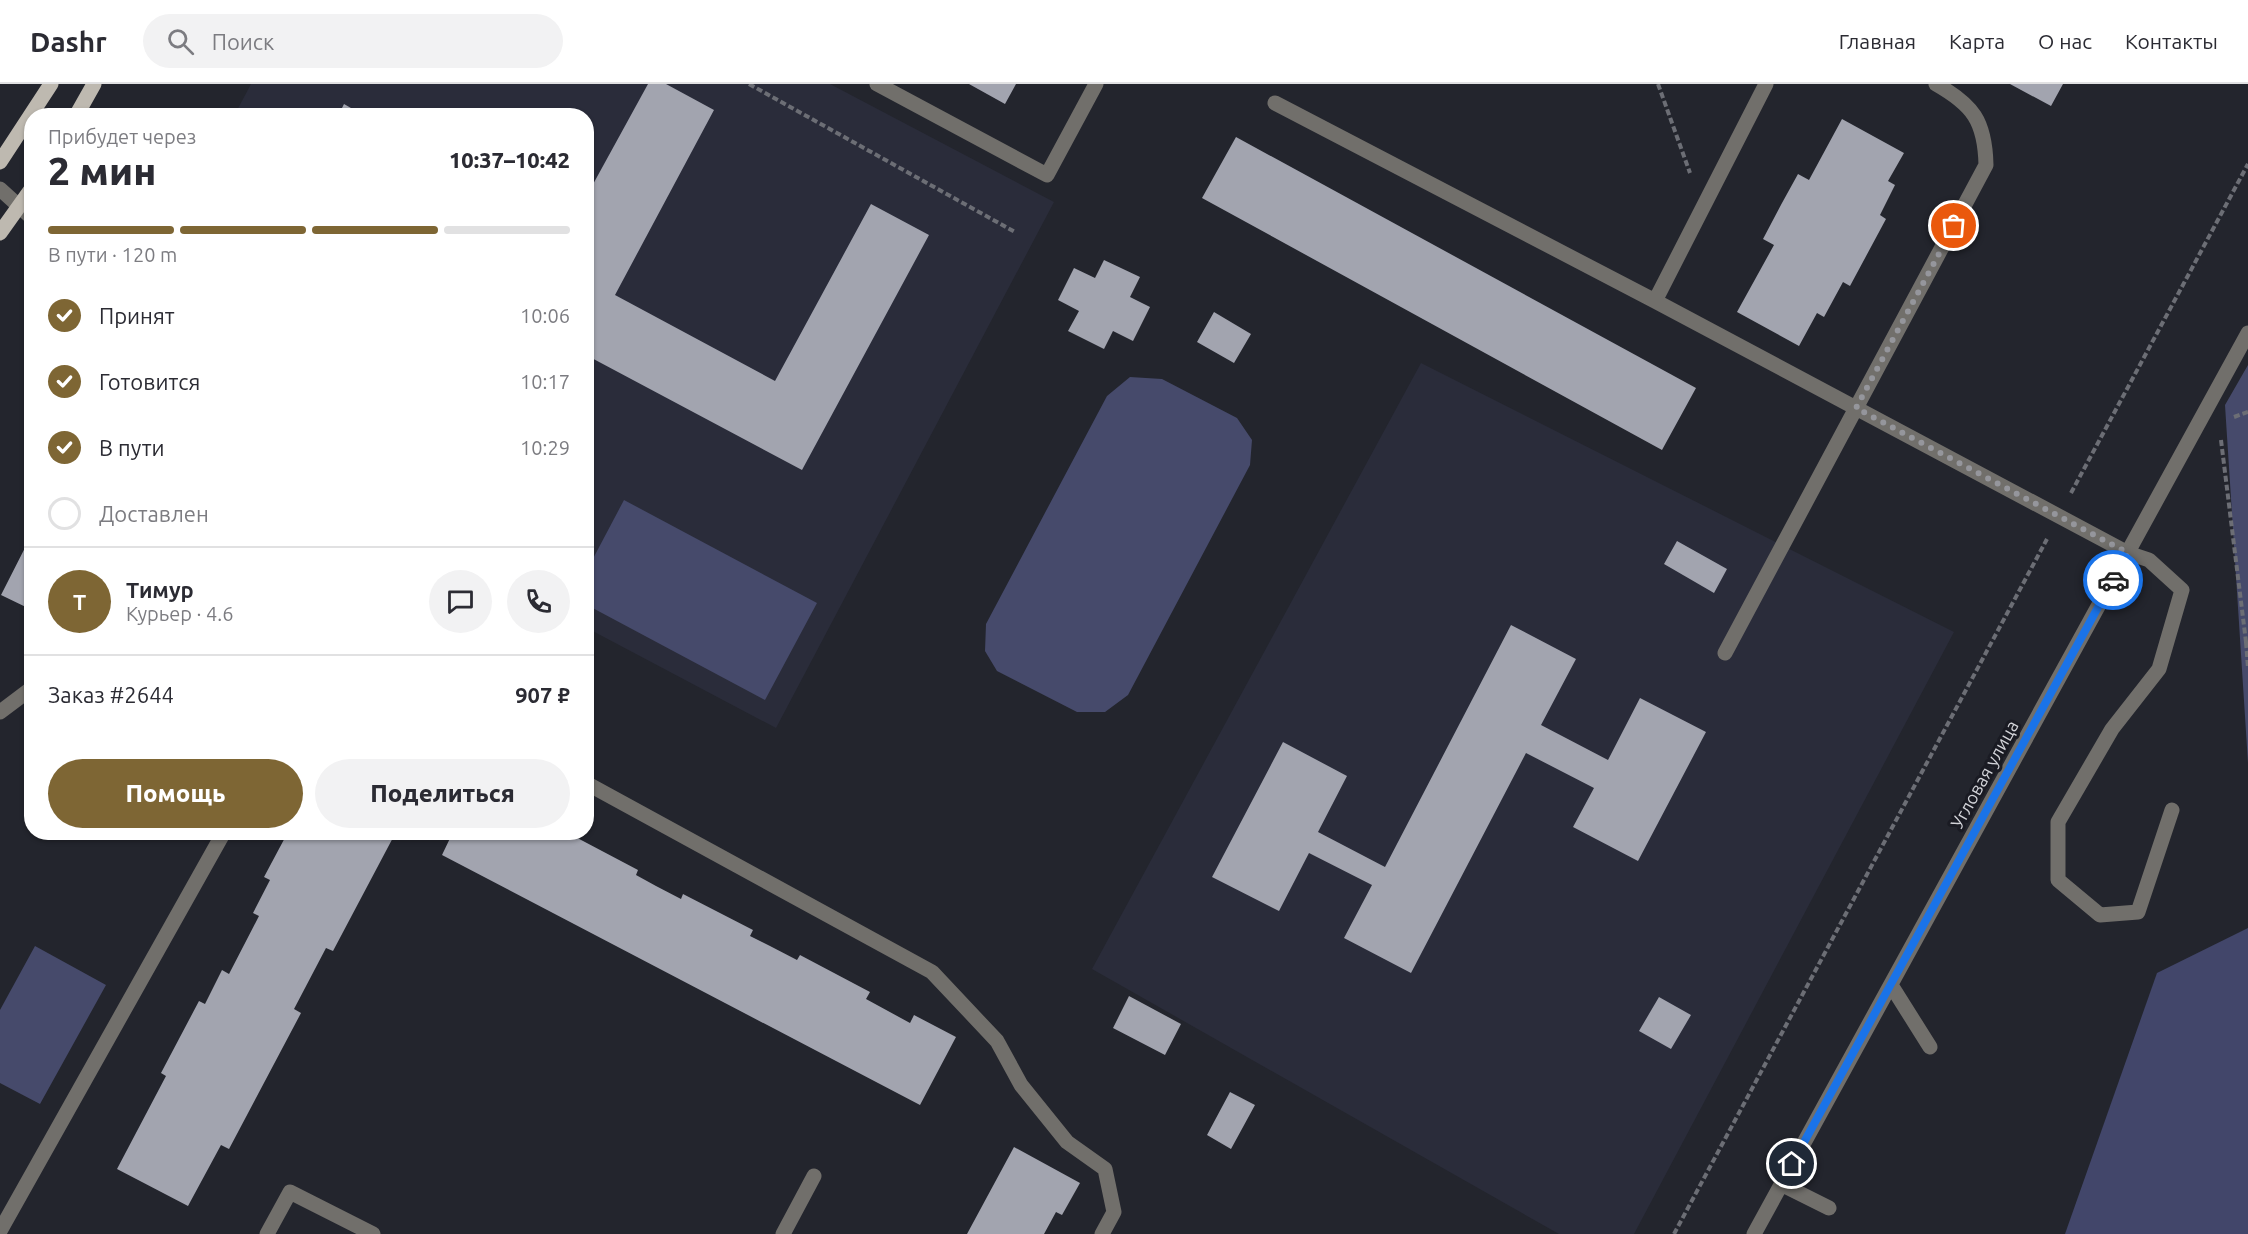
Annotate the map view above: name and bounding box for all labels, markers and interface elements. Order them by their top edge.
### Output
search box [143,14,563,68]
icon: search [164,25,197,58]
text: Dashr [30,26,107,57]
text: Поиск [212,29,274,54]
text: Главная [1839,29,1916,53]
text: Карта [1949,29,2005,53]
text: О нас [2038,29,2092,53]
text: Контакты [2125,29,2218,53]
text: Прибудет через [48,125,196,148]
text: 10:37–10:42 [449,147,570,172]
text: 2 мин [48,149,156,192]
pin [1928,200,1979,251]
icon: bag [1937,209,1970,242]
text: В пути · 120 m [48,243,177,266]
icon: check [48,299,81,332]
text: Принят [99,303,175,328]
text: 10:06 [520,304,570,327]
icon: check [48,365,81,398]
text: Готовится [99,369,200,394]
text: 10:17 [520,370,570,393]
icon: check [48,431,81,464]
text: В пути [99,435,165,460]
text: 10:29 [520,436,570,459]
text: Доставлен [99,501,209,526]
courier [2083,550,2143,610]
icon: car [2097,564,2130,597]
button: chat [429,570,492,633]
button: phone [507,570,570,633]
text: Тимур [126,577,194,602]
text: Т [73,589,86,614]
text: Курьер · 4.6 [126,602,233,625]
text: Заказ #2644 [48,682,174,707]
text: 907 ₽ [515,682,570,707]
street label: Угловая улица [1946,717,2022,831]
button: Помощь [48,759,303,828]
button: Поделиться [315,759,570,828]
pin [1766,1138,1817,1189]
icon: home [1775,1147,1808,1180]

